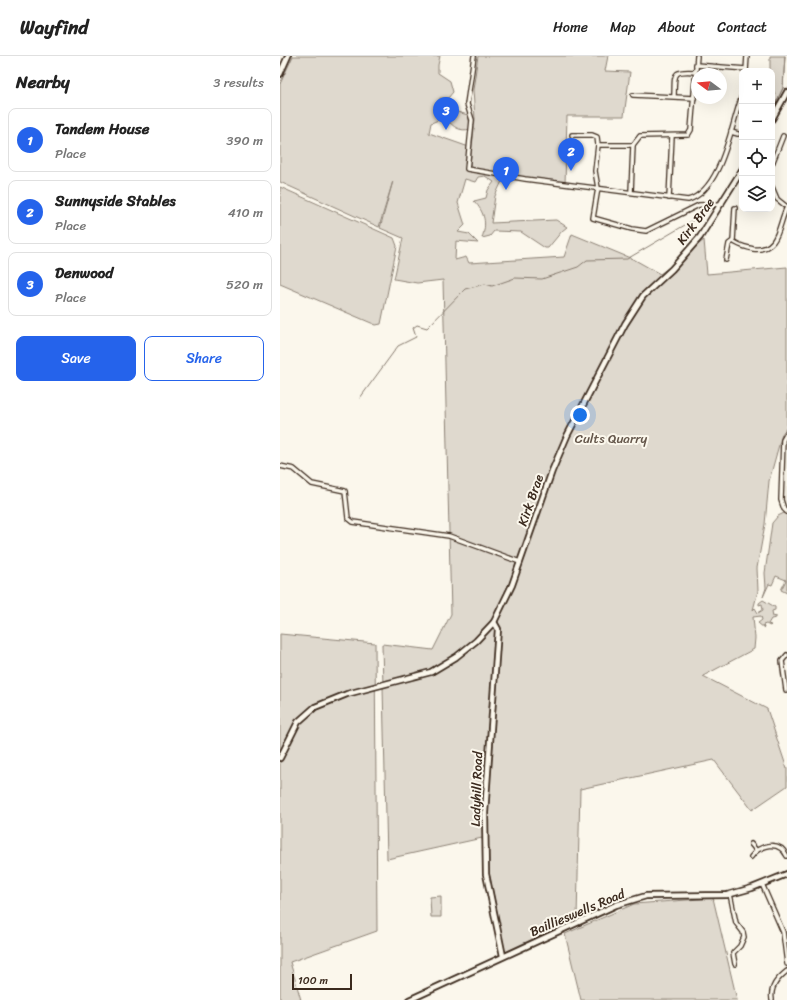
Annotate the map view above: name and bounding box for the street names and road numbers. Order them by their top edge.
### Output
street label: Kirk Brae [670,193,720,250]
street label: Kirk Brae [511,471,550,529]
street label: Ladyhill Road [464,750,489,827]
street label: Baillieswells Road [526,882,629,943]

